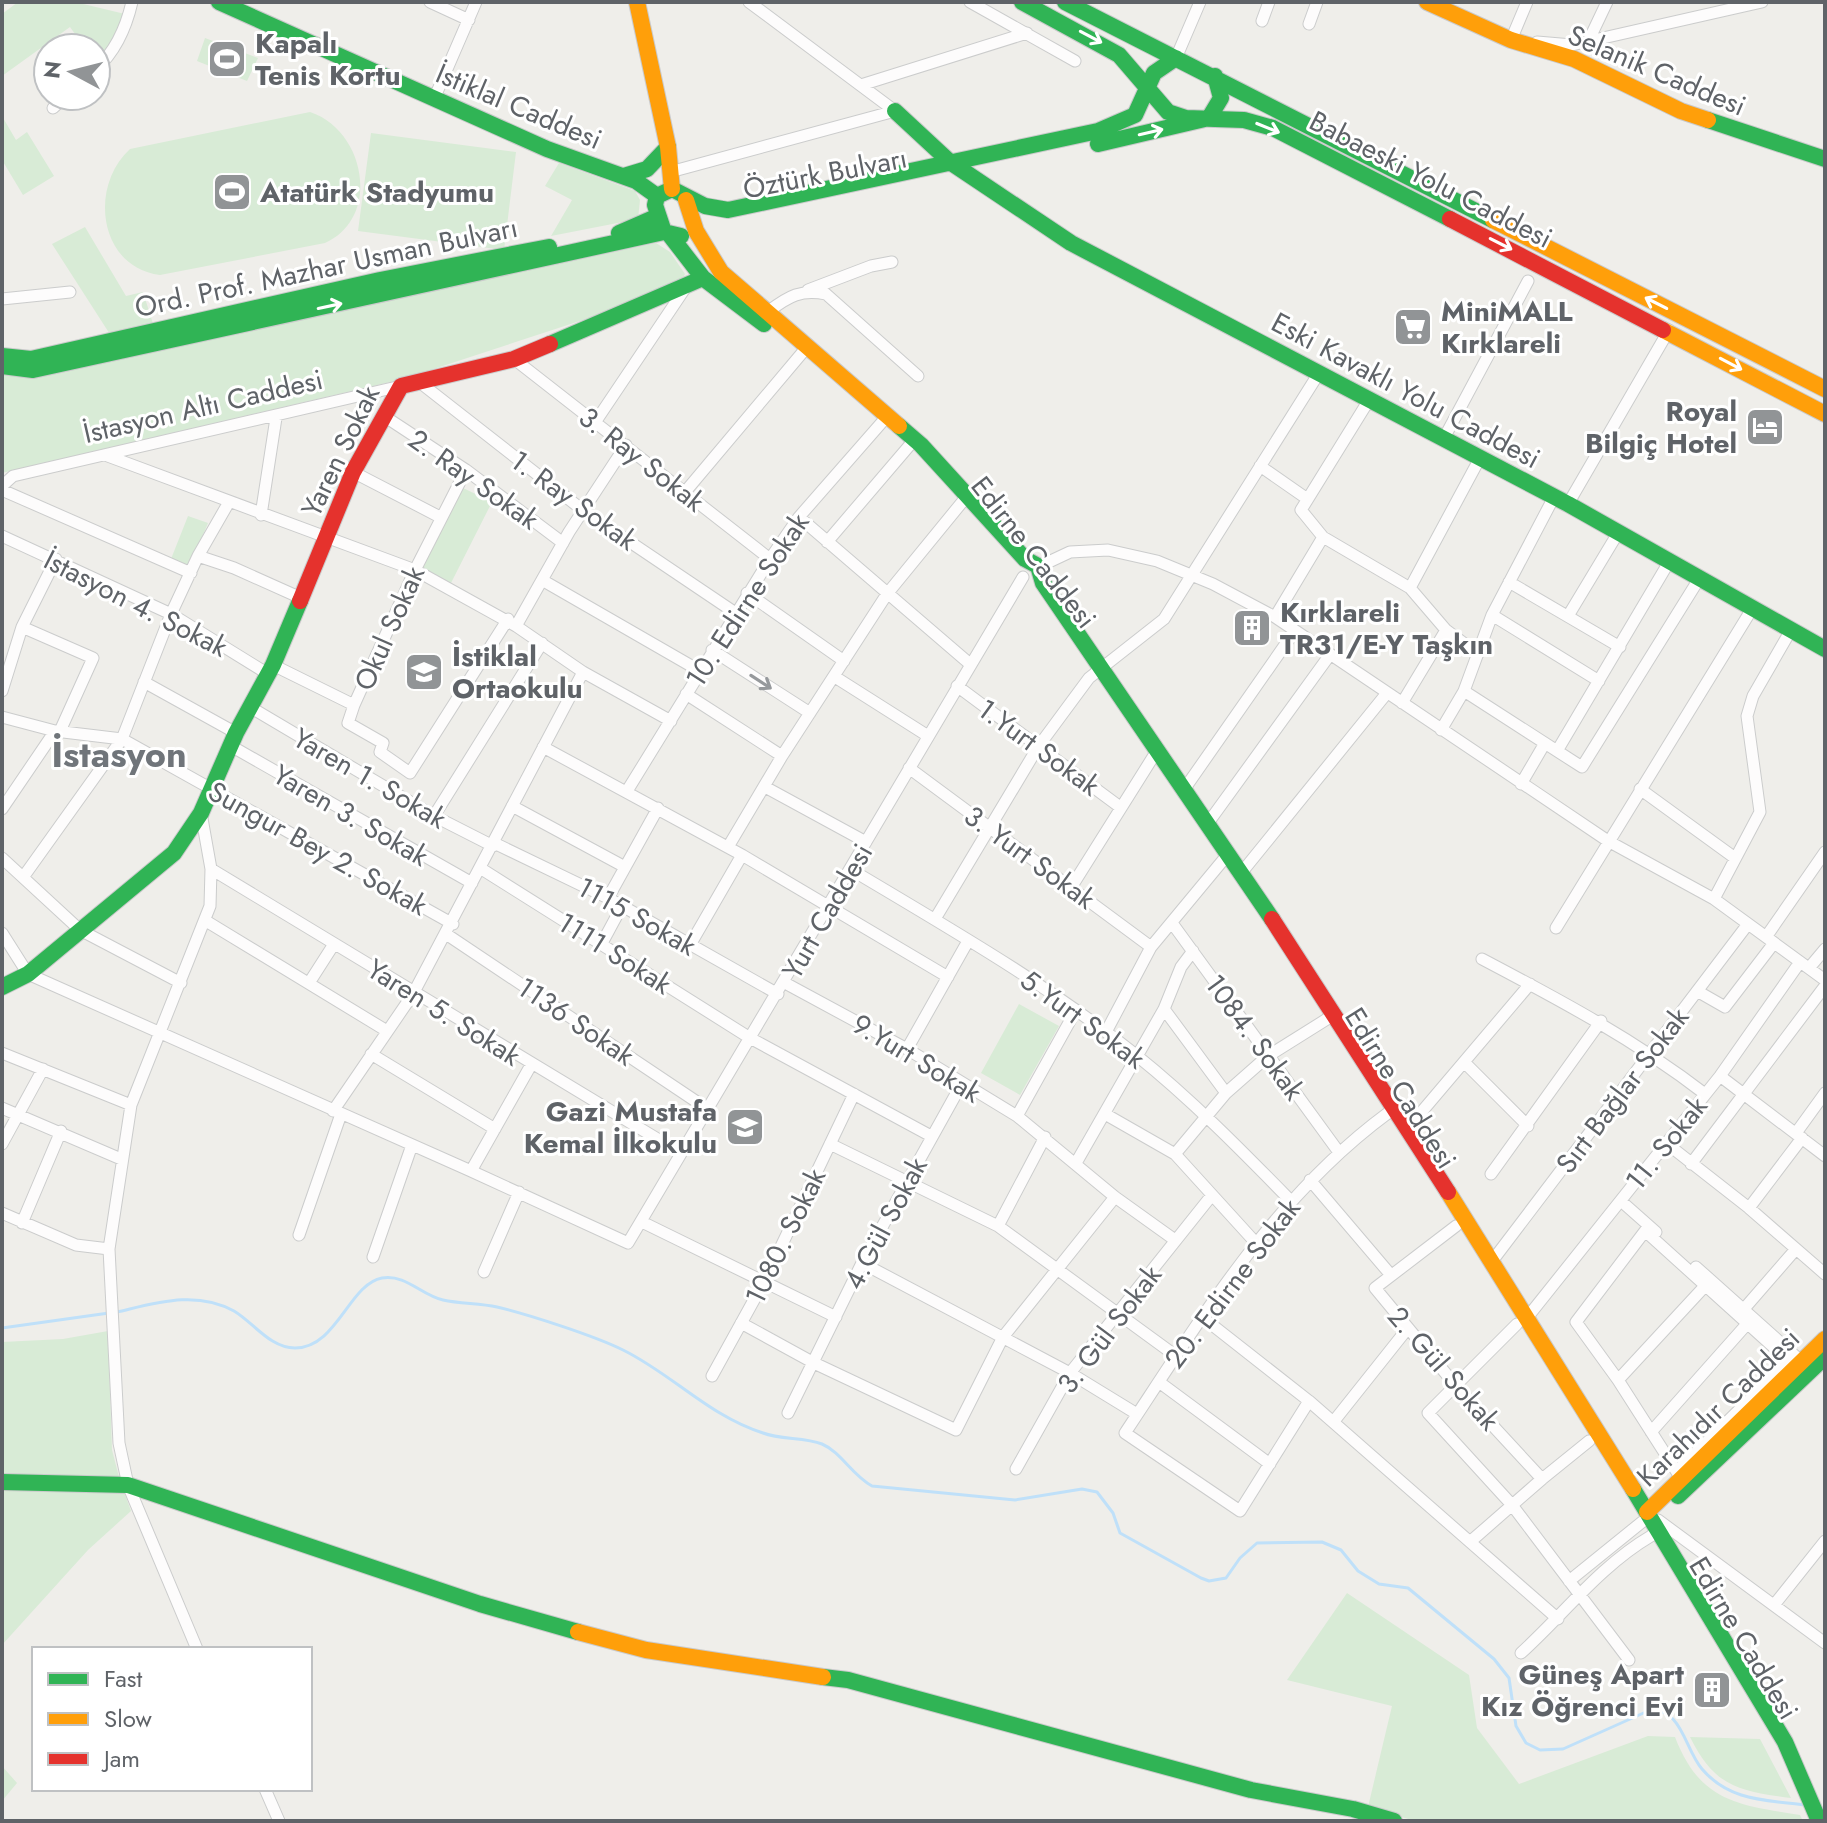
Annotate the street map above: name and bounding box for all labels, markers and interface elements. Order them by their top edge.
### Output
street label: Selanik Caddesi [1561,14,1752,126]
place label: Kapalı Tenis Kortu [255,23,401,96]
one-way arrow [1079,30,1103,46]
north arrow [32,32,112,112]
sports icon: Kapalı Tenis Kortu [206,38,248,80]
street label: İstiklal Caddesi [429,53,608,160]
text: N [35,59,69,80]
street label: Babaeski Yolu Caddesi [1302,100,1559,258]
one-way arrow [1255,121,1280,136]
one-way arrow [1138,123,1164,138]
street label: Öztürk Bulvarı [740,138,911,209]
sports icon: Atatürk Stadyumu [211,171,253,213]
place label: Atatürk Stadyumu [259,172,494,213]
street label: Ord. Prof. Mazhar Usman Bulvarı [131,207,521,328]
one-way arrow [1488,236,1512,252]
place label: MiniMALL Kırklareli [1441,291,1573,364]
one-way arrow [1644,294,1668,310]
one-way arrow [317,298,343,313]
street label: Eski Kavaklı Yolu Caddesi [1264,302,1548,479]
supermarket icon: MiniMALL Kırklareli [1392,306,1434,348]
one-way arrow [1719,357,1743,372]
street label: İstasyon Altı Caddesi [79,359,327,454]
street label: Yaren Sokak [291,378,390,524]
place label: Royal Bilgiç Hotel [1585,391,1737,464]
street label: 3. Ray Sokak [570,397,714,522]
hotel icon: Royal Bilgiç Hotel [1744,406,1786,448]
street label: 2. Ray Sokak [400,419,548,540]
street label: 1. Ray Sokak [502,440,646,561]
street label: Edirne Caddesi [961,467,1106,637]
street label: 10. Edirne Sokak [676,504,820,696]
street label: İstasyon 4. Sokak [37,539,236,668]
street label: Okul Sokak [344,559,435,697]
place label: Kırklareli TR31/E-Y Taşkın [1280,592,1493,665]
building icon: Kırklareli TR31/E-Y Taşkın [1231,607,1273,649]
place label: İstiklal Ortaokulu [452,636,583,709]
school or university icon: İstiklal Ortaokulu [403,651,445,693]
one-way arrow [749,673,771,690]
street label: 1.Yurt Sokak [969,689,1109,806]
street label: Yaren 1. Sokak [285,718,455,839]
district label: İstasyon [51,728,187,780]
street label: Yaren 3. Sokak [265,754,437,877]
street label: Sungur Bey 2. Sokak [201,771,436,926]
street label: 3. Yurt Sokak [956,796,1104,919]
street label: Yurt Caddesi [772,836,883,987]
street label: 1115 Sokak [570,867,704,966]
street label: 1111 Sokak [550,902,680,1005]
street label: Yaren 5. Sokak [359,949,529,1076]
street label: 5.Yurt Sokak [1012,960,1154,1079]
street label: 1084. Sokak [1195,966,1315,1109]
street label: 1136 Sokak [509,967,643,1076]
street label: Sırt Bağlar Sokak [1546,998,1699,1182]
street label: Edirne Caddesi [1335,1000,1467,1177]
street label: 9.Yurt Sokak [844,1004,990,1113]
street label: 11. Sokak [1616,1087,1718,1199]
place label: Gazi Mustafa Kemal İlkokulu [524,1091,717,1164]
school or university icon: Gazi Mustafa Kemal İlkokulu [724,1106,766,1148]
street label: 4.Gül Sokak [833,1149,938,1297]
street label: 1080. Sokak [735,1161,836,1311]
street label: 20. Edirne Sokak [1155,1189,1311,1377]
street label: 3. Gül Sokak [1047,1256,1172,1402]
street label: 2. Gül Sokak [1378,1297,1510,1440]
street label: Karahıdır Caddesi [1627,1319,1809,1496]
street label: Edirne Caddesi [1679,1549,1808,1727]
legend [32,1647,312,1791]
place label: Güneş Apart Kız Öğrenci Evi [1481,1654,1684,1727]
text: Fast [104,1661,142,1696]
building icon: Güneş Apart Kız Öğrenci Evi [1691,1669,1733,1711]
text: Slow [104,1701,152,1736]
text: Jam [101,1741,140,1776]

